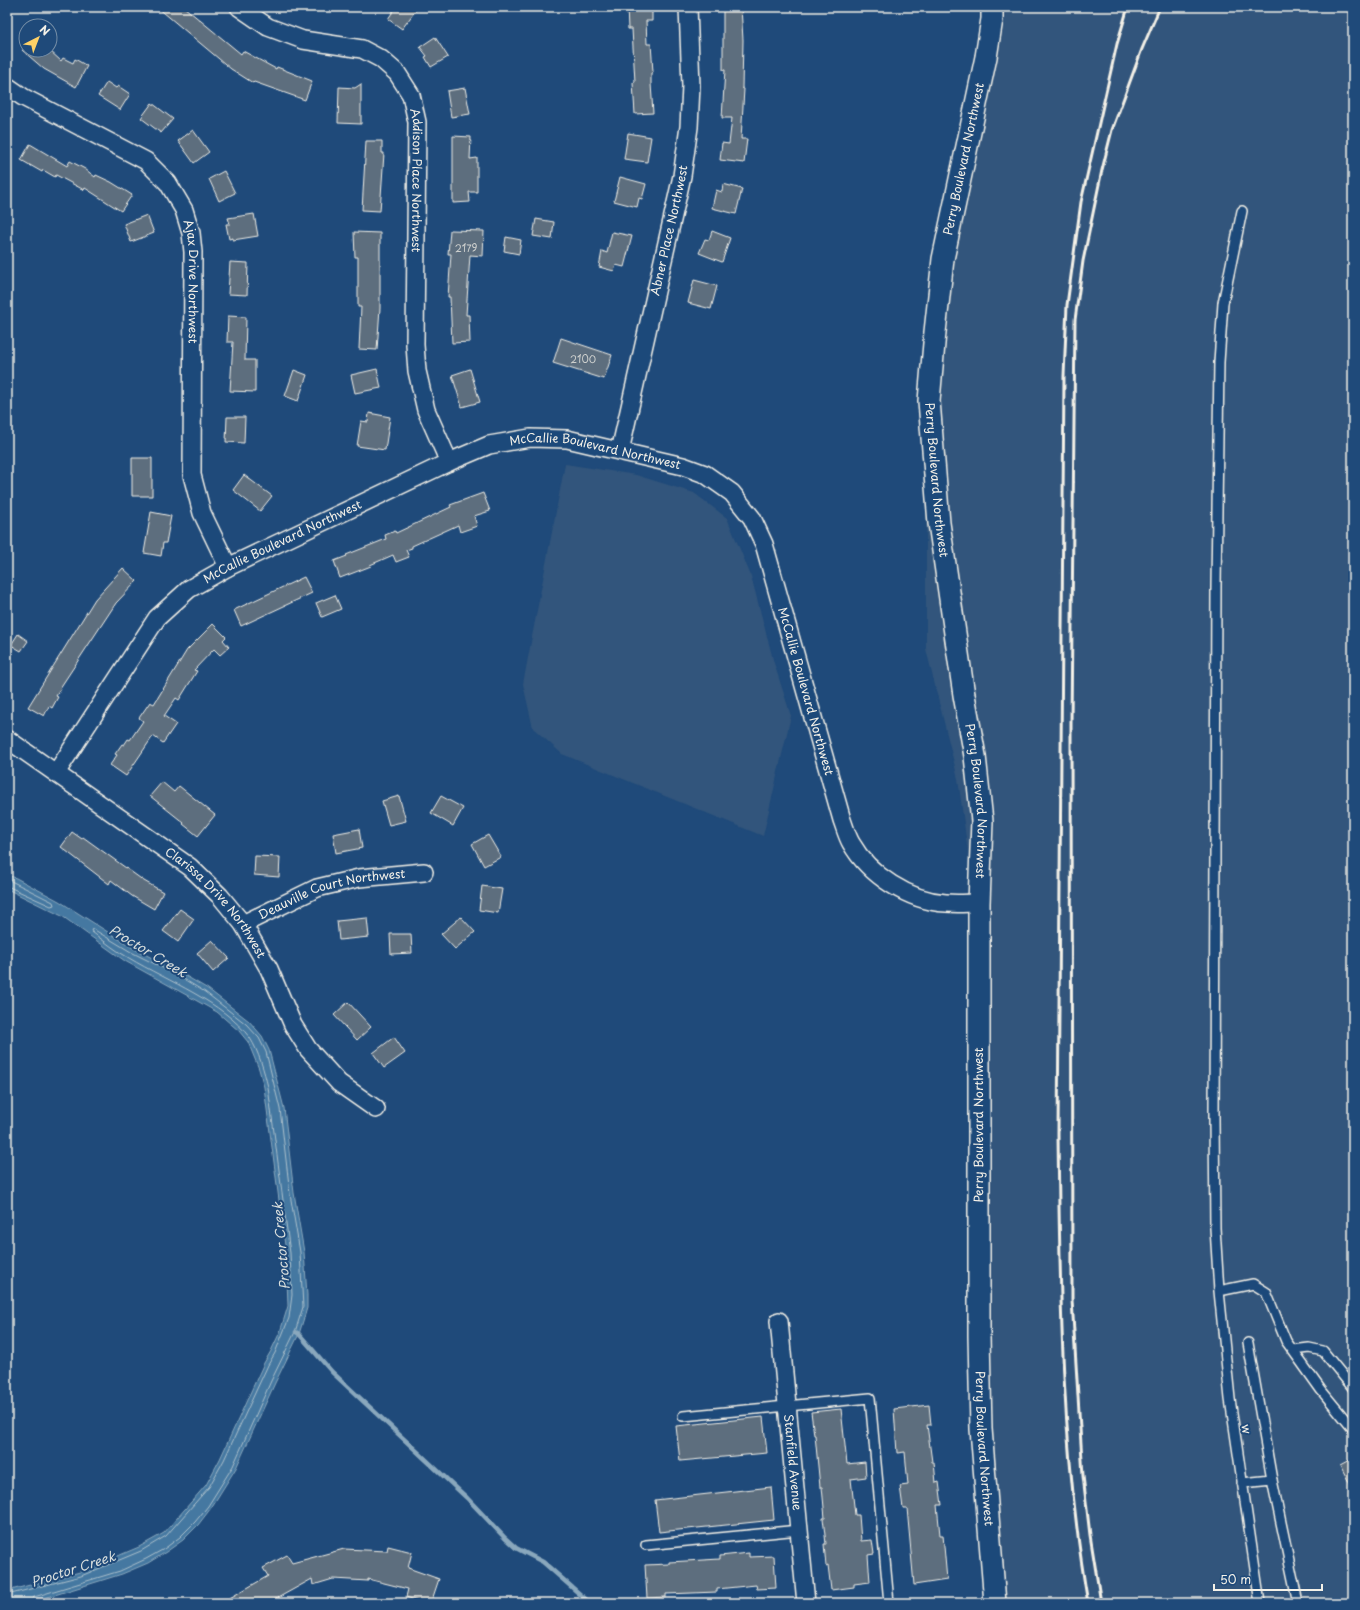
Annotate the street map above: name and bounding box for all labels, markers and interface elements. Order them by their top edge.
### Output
north arrow [18,18,58,58]
text: N [36,21,54,40]
street label: Perry Boulevard Northwest [938,81,988,237]
street label: Addison Place Northwest [406,106,427,253]
street label: Abner Place Northwest [645,164,691,297]
street label: Ajax Drive Northwest [179,217,203,344]
house number: 2179 [455,240,478,255]
house number: 2100 [570,351,596,366]
street label: Perry Boulevard Northwest [921,402,954,559]
street label: McCallie Boulevard Northwest [508,428,683,473]
street label: McCallie Boulevard Northwest [200,495,364,587]
street label: McCallie Boulevard Northwest [774,605,839,777]
street label: Perry Boulevard Northwest [961,722,992,879]
street label: Clarissa Drive Northwest [162,842,271,961]
street label: Deauville Court Northwest [255,864,406,923]
water label: Proctor Creek [106,920,192,982]
street label: Perry Boulevard Northwest [969,1047,987,1203]
water label: Proctor Creek [267,1200,294,1291]
street label: Perry Boulevard Northwest [972,1371,999,1527]
street label: Stanfield Avenue [780,1413,807,1512]
street label: w [1237,1423,1257,1435]
water label: Proctor Creek [28,1546,119,1591]
scale bar [1214,1566,1322,1592]
text: 50 m [1220,1570,1251,1588]

